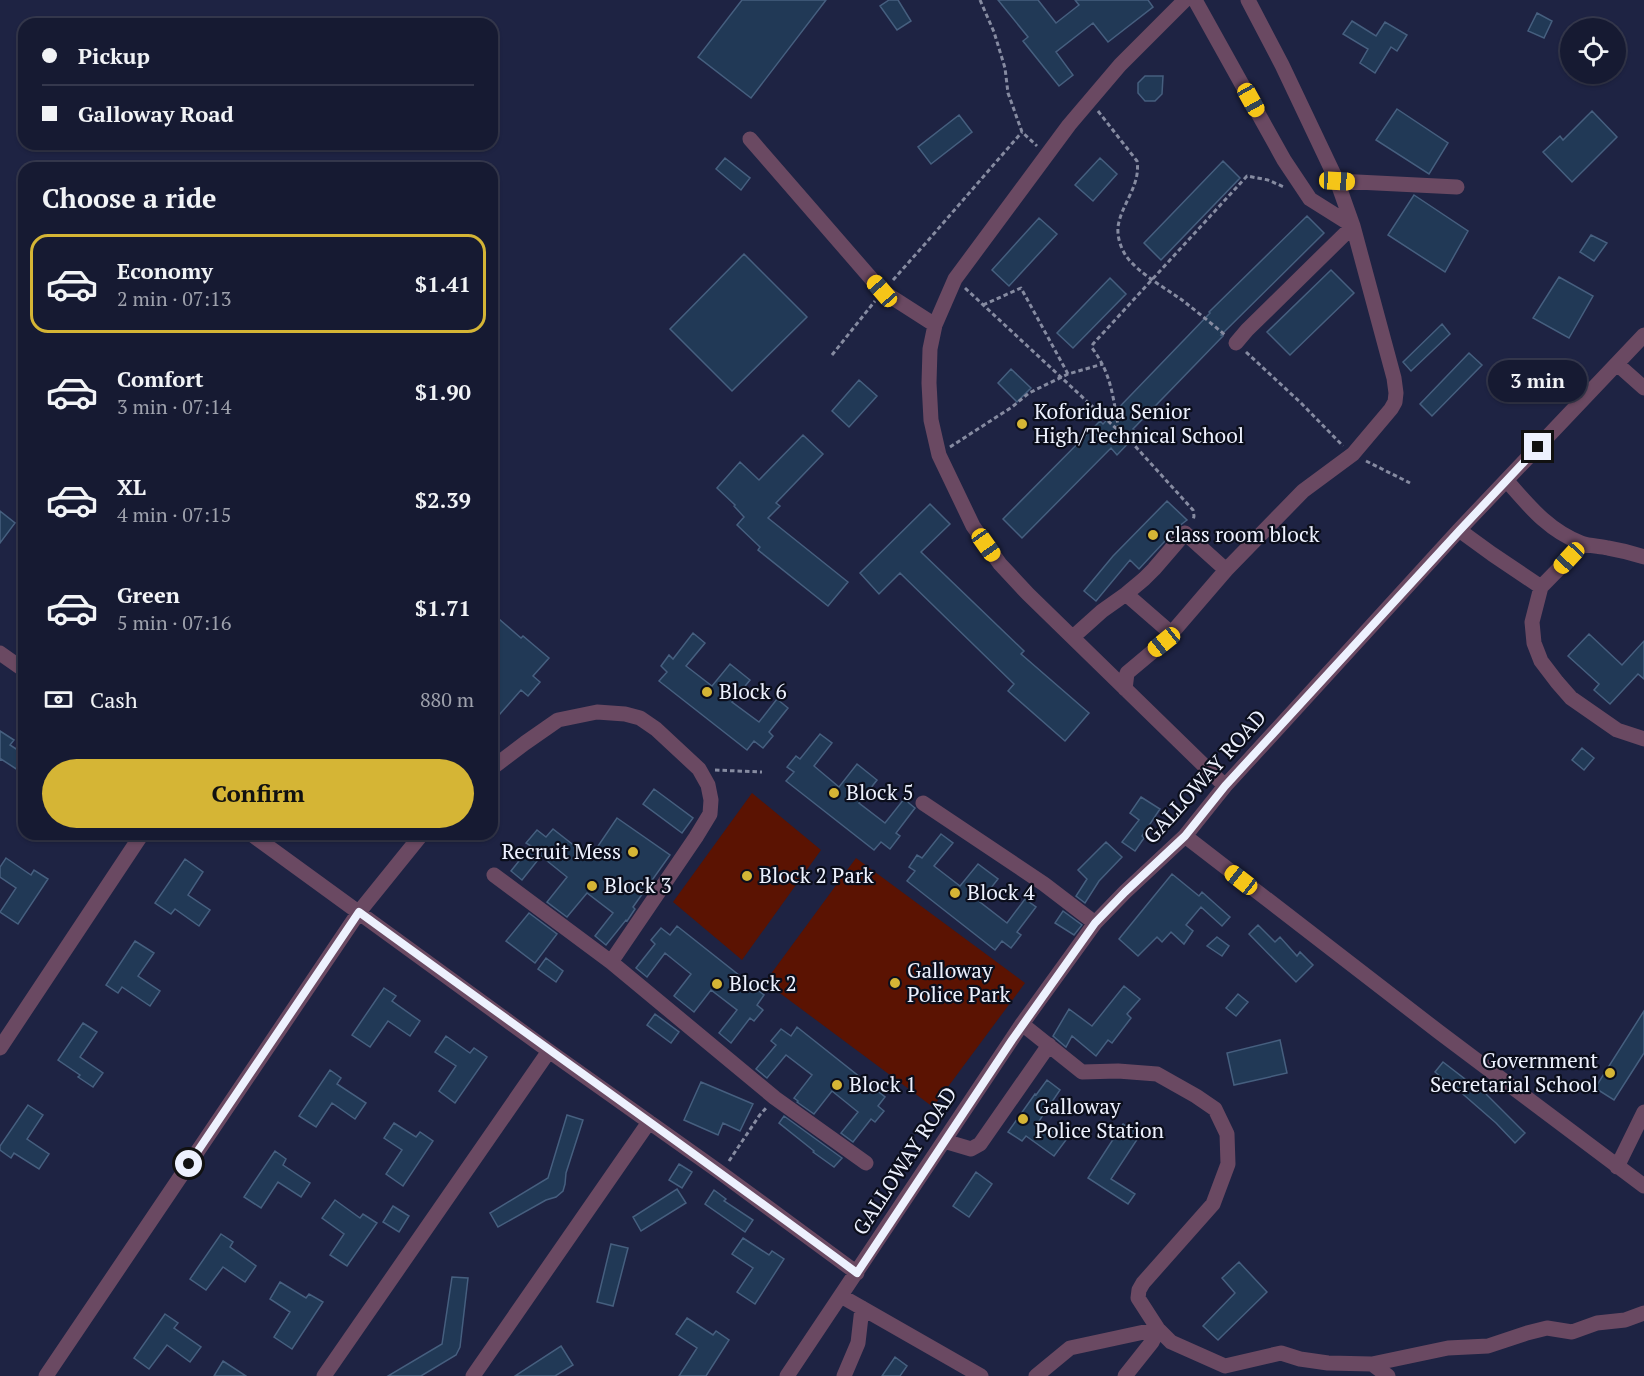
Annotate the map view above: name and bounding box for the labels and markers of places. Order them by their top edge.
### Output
place label: Koforidua Senior High/Technical School [1034,397,1244,449]
marker: Koforidua Senior High/Technical School [1015,417,1029,431]
place label: class room block [1165,520,1320,548]
marker: class room block [1146,528,1160,542]
place label: Block 6 [719,677,787,705]
marker: Block 6 [700,685,714,699]
place label: Block 5 [846,778,914,806]
marker: Block 5 [827,786,841,800]
place label: Recruit Mess [501,837,621,865]
marker: Recruit Mess [626,845,640,859]
place label: Block 2 Park [759,861,874,889]
marker: Block 2 Park [740,869,754,883]
place label: Block 3 [604,871,672,899]
place label: Block 4 [967,878,1036,906]
marker: Block 3 [585,879,599,893]
marker: Block 4 [948,886,962,900]
place label: Galloway Police Park [907,956,1010,1008]
place label: Block 2 [729,969,797,997]
marker: Galloway Police Park [888,976,902,990]
marker: Block 2 [710,977,724,991]
place label: Government Secretarial School [1430,1046,1598,1098]
marker: Government Secretarial School [1603,1066,1617,1080]
place label: Block 1 [849,1070,917,1098]
marker: Block 1 [830,1078,844,1092]
place label: Galloway Police Station [1035,1092,1165,1144]
marker: Galloway Police Station [1016,1112,1030,1126]

